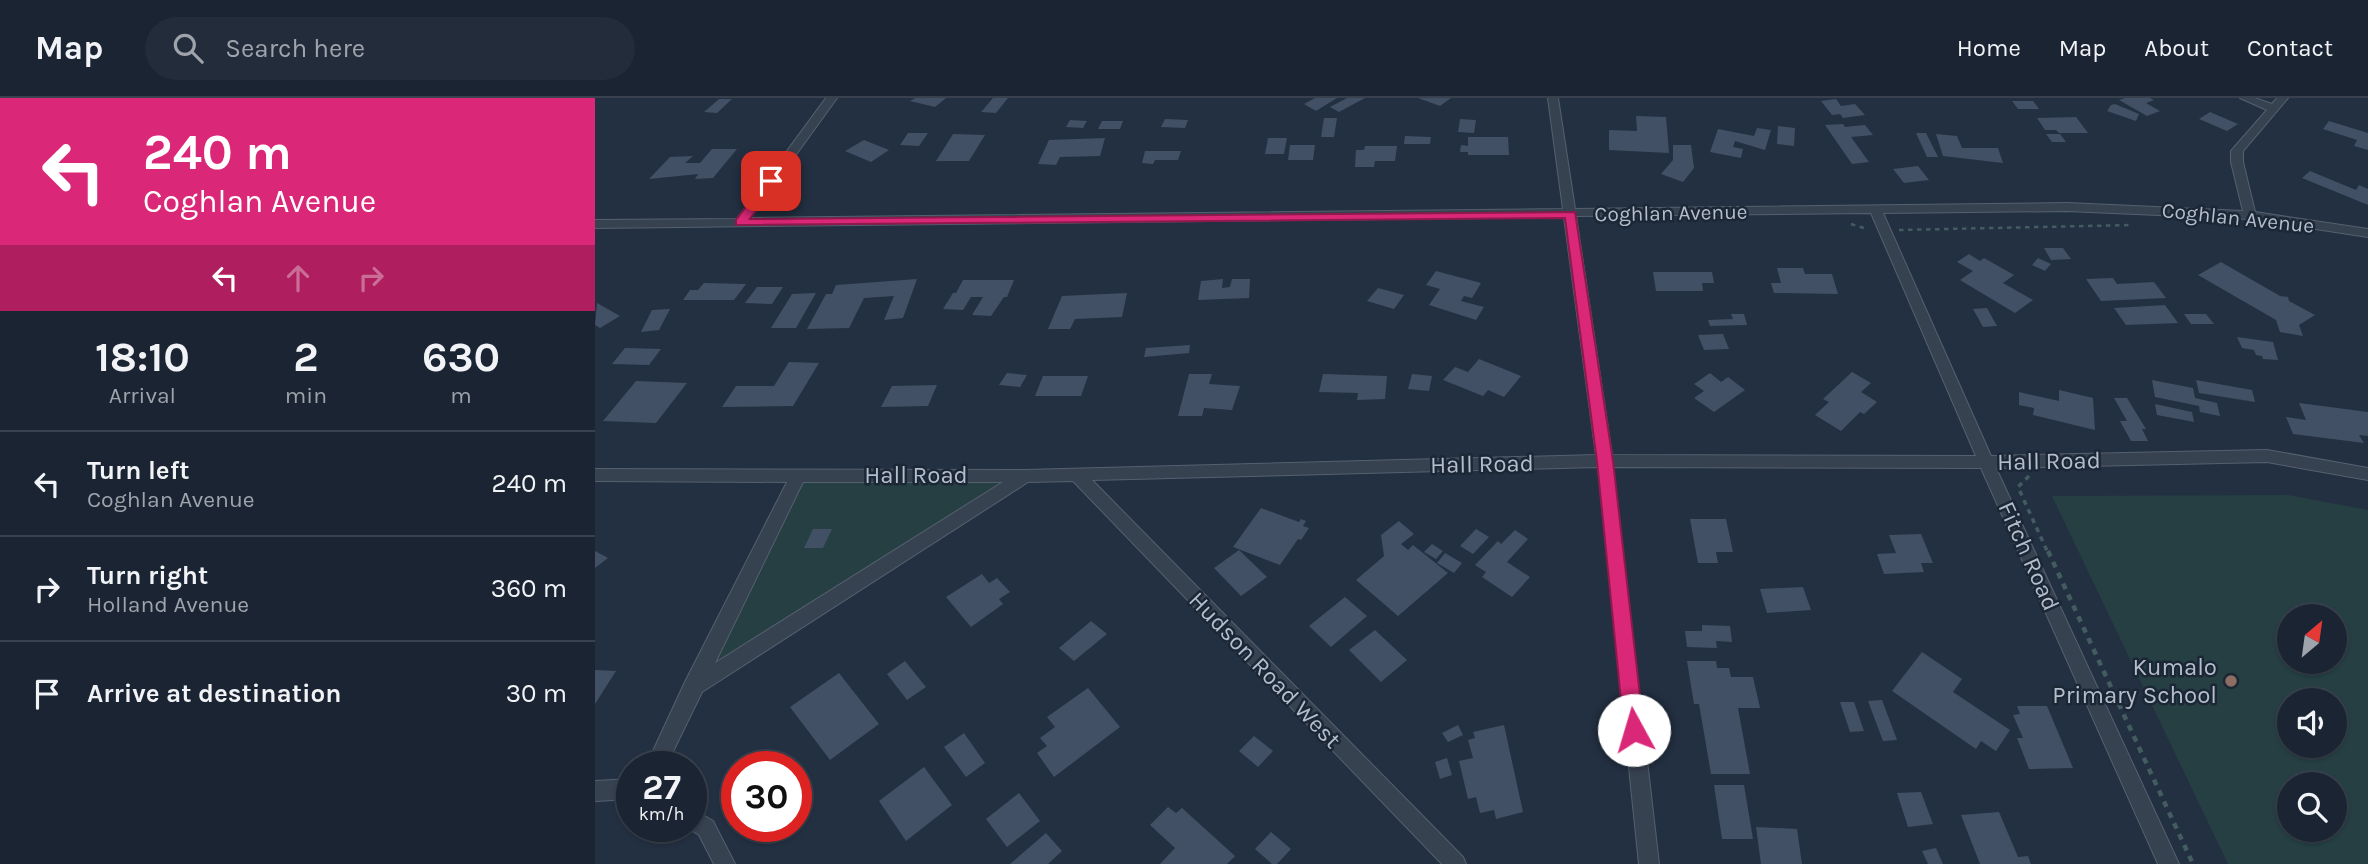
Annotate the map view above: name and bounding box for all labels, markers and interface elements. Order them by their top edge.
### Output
search box [145,17,635,80]
text: Map [35,29,103,67]
icon: search [169,29,207,67]
text: Search here [225,33,365,64]
text: Home [1957,34,2021,62]
text: Map [2059,34,2106,62]
text: About [2144,34,2209,62]
text: Contact [2247,34,2333,62]
text: 240 m [143,124,292,181]
icon: left [28,126,119,217]
pin [741,151,801,211]
icon: arrive [752,162,790,200]
text: Coghlan Avenue [143,183,376,220]
street label: Coghlan Avenue [2161,198,2315,238]
street label: Coghlan Avenue [1594,200,1748,226]
icon: left [206,259,244,297]
icon: ahead [279,259,317,297]
icon: right [352,259,390,297]
text: 18:10 [95,332,190,382]
text: 2 [293,332,319,382]
text: 630 [422,332,500,382]
text: Arrival [109,382,176,409]
text: min [285,382,327,409]
text: m [450,382,472,409]
street label: Hall Road [1997,446,2101,476]
street label: Hall Road [1430,449,1534,479]
text: Turn left [87,455,189,486]
street label: Hall Road [864,461,968,489]
icon: left [28,465,66,503]
text: 240 m [491,468,567,499]
text: Coghlan Avenue [87,486,255,513]
street label: Fitch Road [1993,497,2065,615]
text: Turn right [87,560,208,591]
icon: right [28,570,66,608]
text: 360 m [491,573,567,604]
street label: Hudson Road West [1183,586,1347,754]
text: Holland Avenue [87,591,249,618]
north arrow [2277,604,2347,674]
map controls [2277,604,2347,842]
place label: Kumalo Primary School [2052,653,2217,709]
marker: Kumalo Primary School [2223,673,2239,689]
icon: arrive [28,675,66,713]
text: Arrive at destination [87,678,341,709]
text: 30 m [506,678,567,709]
button: sound [2277,688,2347,758]
position arrow [1597,693,1671,767]
speed limit sign: 30 [721,751,812,842]
text: 27 [642,767,681,808]
button: search [2277,772,2347,842]
text: km/h [639,803,684,825]

